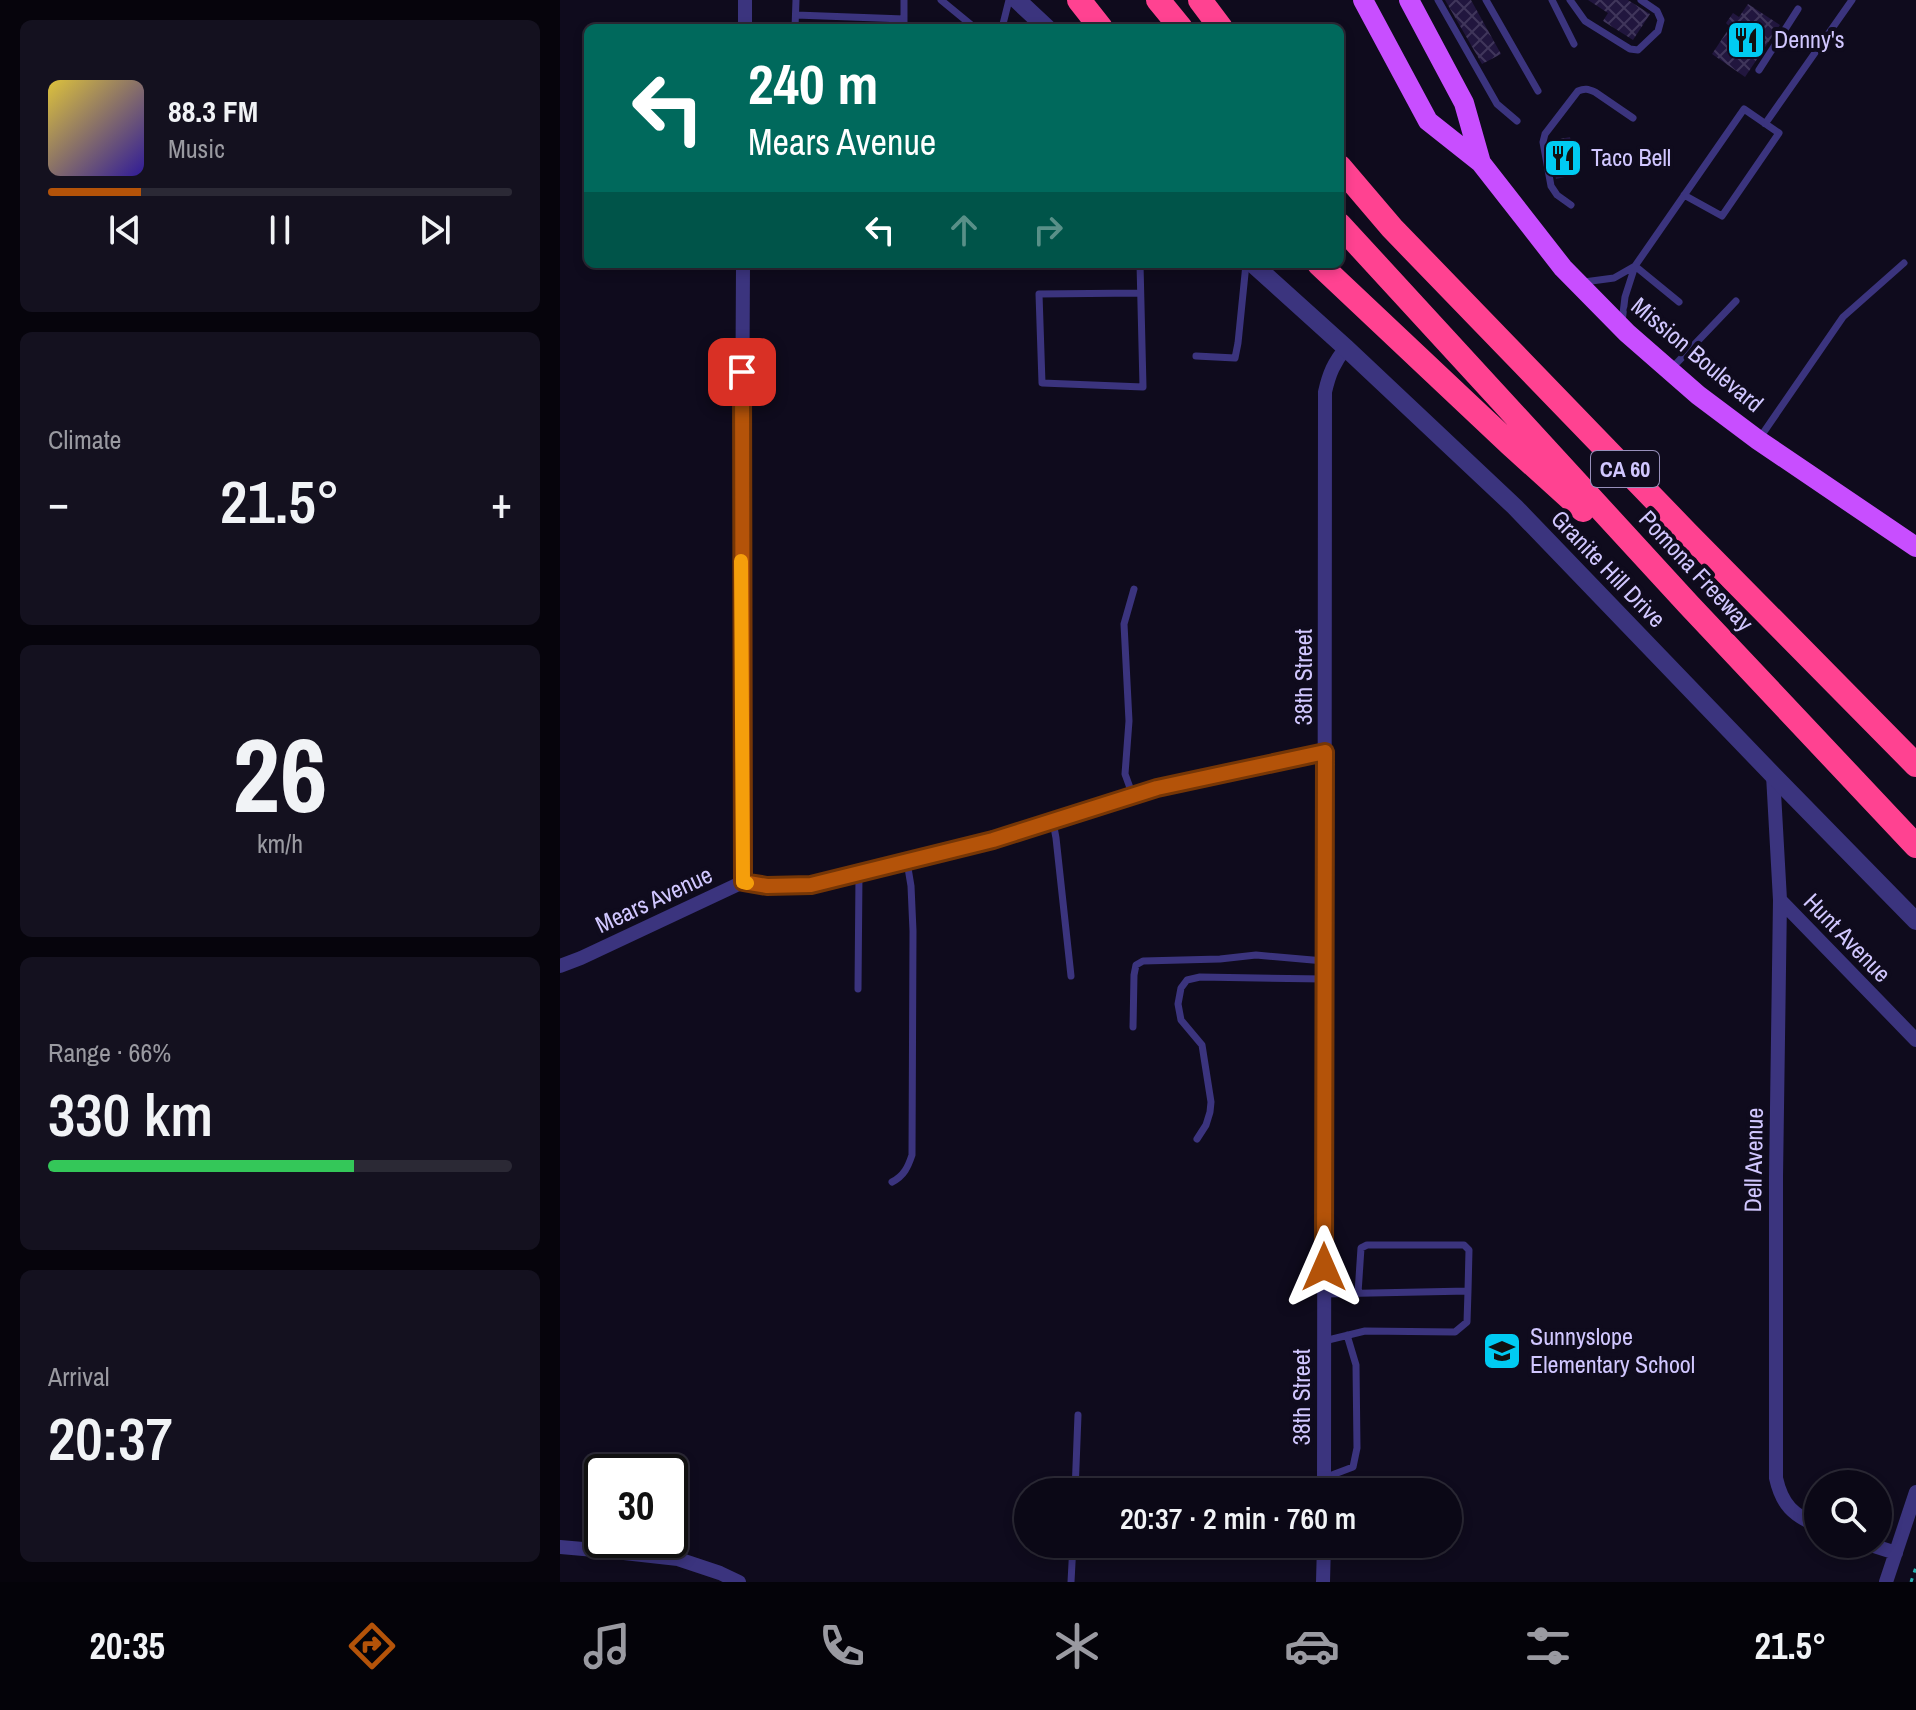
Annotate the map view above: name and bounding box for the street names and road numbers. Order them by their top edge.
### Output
street label: Mission Boulevard [1625,290,1770,419]
road number: CA 60 [1591,451,1659,487]
street label: Granite Hill Drive [1544,503,1673,634]
street label: Pomona Freeway [1632,503,1761,638]
street label: 38th Street [1287,628,1319,725]
street label: Mears Avenue [590,858,717,940]
street label: Hunt Avenue [1797,886,1898,989]
street label: Dell Avenue [1736,1107,1770,1213]
street label: 38th Street [1285,1348,1317,1445]

